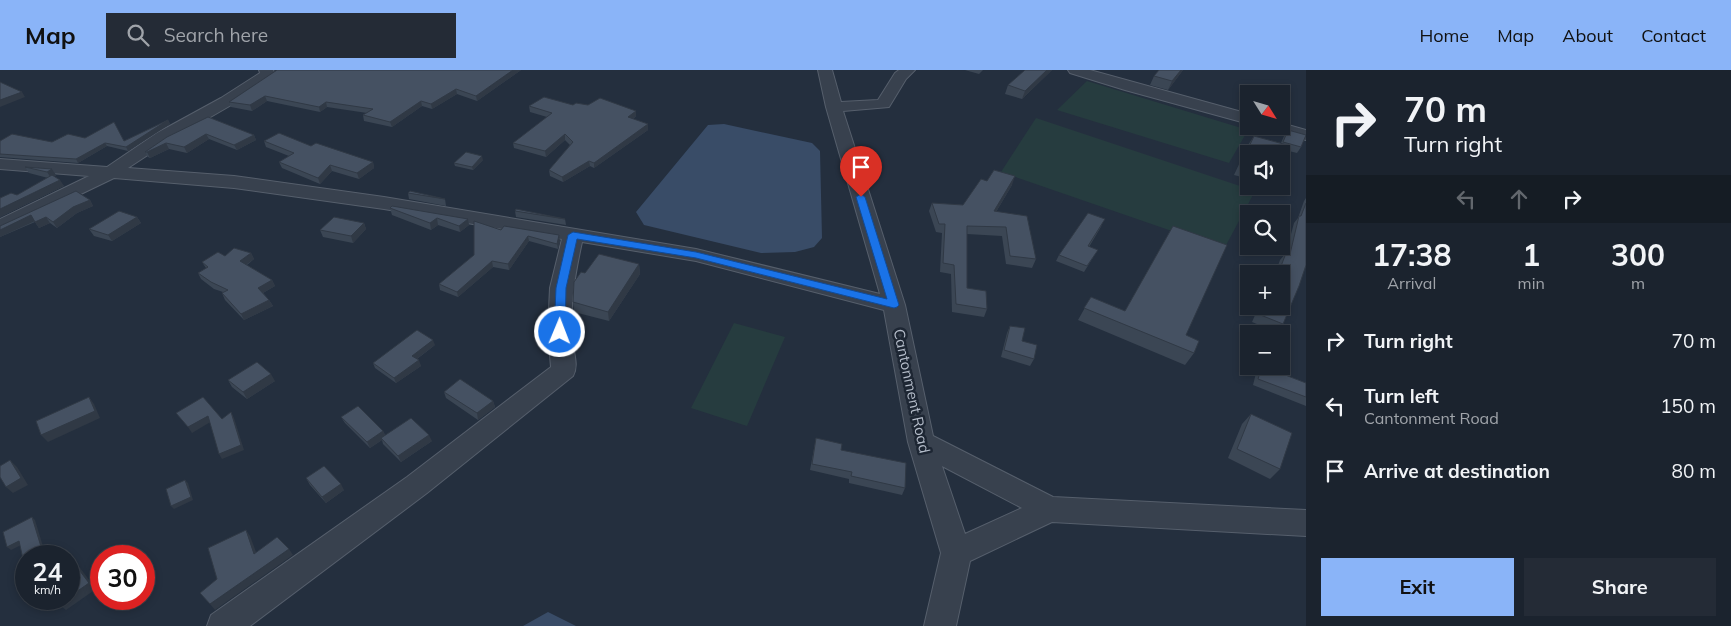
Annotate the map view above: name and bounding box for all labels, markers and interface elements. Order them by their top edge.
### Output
search box [106,13,456,58]
text: Map [25,20,76,50]
icon: search [124,21,152,49]
text: Search here [164,23,268,47]
text: Home [1419,24,1469,47]
text: Map [1497,24,1534,47]
text: About [1562,24,1613,47]
text: Contact [1641,24,1706,47]
north arrow [1240,85,1290,135]
map controls [1240,85,1290,375]
text: 70 m [1404,87,1487,131]
icon: right [1321,90,1386,155]
text: Turn right [1404,130,1502,158]
button: sound [1240,145,1290,195]
pin [840,146,882,197]
icon: arrive [847,153,875,181]
icon: left [1452,185,1480,213]
icon: ahead [1505,185,1533,213]
icon: right [1558,185,1586,213]
button: search [1240,205,1290,255]
text: 17:38 [1372,236,1452,274]
text: 1 [1522,236,1540,274]
text: 300 [1611,236,1665,274]
button: + [1240,265,1290,315]
text: Arrival [1387,273,1436,293]
text: min [1518,273,1545,293]
text: m [1631,273,1645,293]
position arrow [533,305,585,357]
button: − [1240,325,1290,375]
street label: Cantonment Road [890,327,934,455]
icon: right [1321,327,1349,355]
text: Turn right [1364,329,1453,353]
text: 70 m [1672,329,1716,353]
text: Turn left [1364,384,1439,408]
icon: left [1321,392,1349,420]
text: 150 m [1660,394,1716,418]
text: Cantonment Road [1364,408,1499,428]
icon: arrive [1321,457,1349,485]
text: Arrive at destination [1364,459,1550,483]
text: 80 m [1672,459,1716,483]
speed limit sign: 30 [90,545,155,610]
text: 24 [32,556,63,587]
button: Exit [1321,558,1514,616]
button: Share [1524,558,1716,616]
text: km/h [34,582,61,597]

